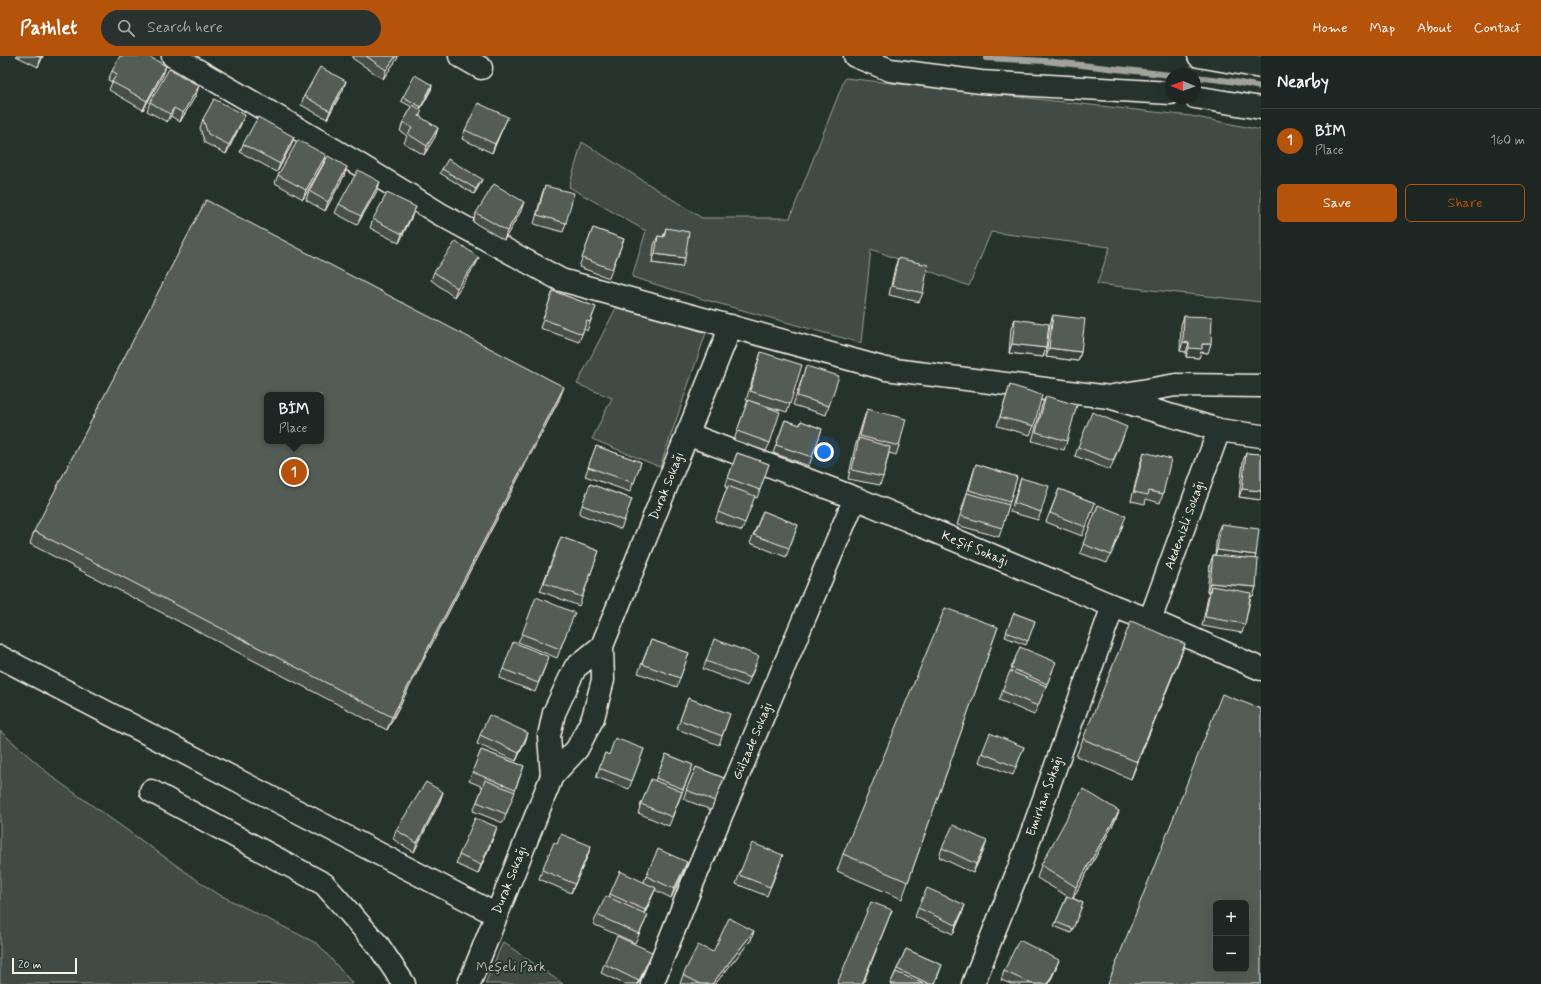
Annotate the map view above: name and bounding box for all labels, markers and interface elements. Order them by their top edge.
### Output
search box [101,10,381,46]
text: Pathlet [20,16,77,41]
icon: search [115,17,137,39]
text: Search here [147,18,223,38]
text: Home [1313,19,1347,37]
text: Map [1369,19,1395,37]
text: About [1417,19,1452,37]
text: Contact [1474,19,1521,37]
north arrow [1165,68,1201,104]
text: Nearby [1277,71,1329,93]
text: BİM [1315,122,1346,142]
text: 1 [1287,132,1293,149]
text: 160 m [1490,132,1525,149]
text: Place [1315,142,1344,159]
button: Save [1277,184,1397,222]
button: Share [1405,184,1525,222]
popup [264,392,324,444]
text: BİM [279,400,309,420]
text: Place [279,420,307,437]
your location [814,442,834,462]
street label: Durak Sokağı [646,449,688,523]
pin: 1 [281,457,307,487]
street label: Akdenizli Sokağı [1161,478,1209,572]
street label: Keşif Sokağı [939,527,1011,571]
street label: Gülzade Sokağı [729,699,777,783]
street label: Emirhan Sokağı [1023,753,1067,839]
street label: Durak Sokağı [489,843,531,917]
map controls [1213,900,1249,972]
button: + [1213,900,1249,936]
button: − [1213,936,1249,972]
scale bar [12,956,77,975]
text: 20 m [18,958,41,972]
park label: Meşeli Park [476,959,546,976]

